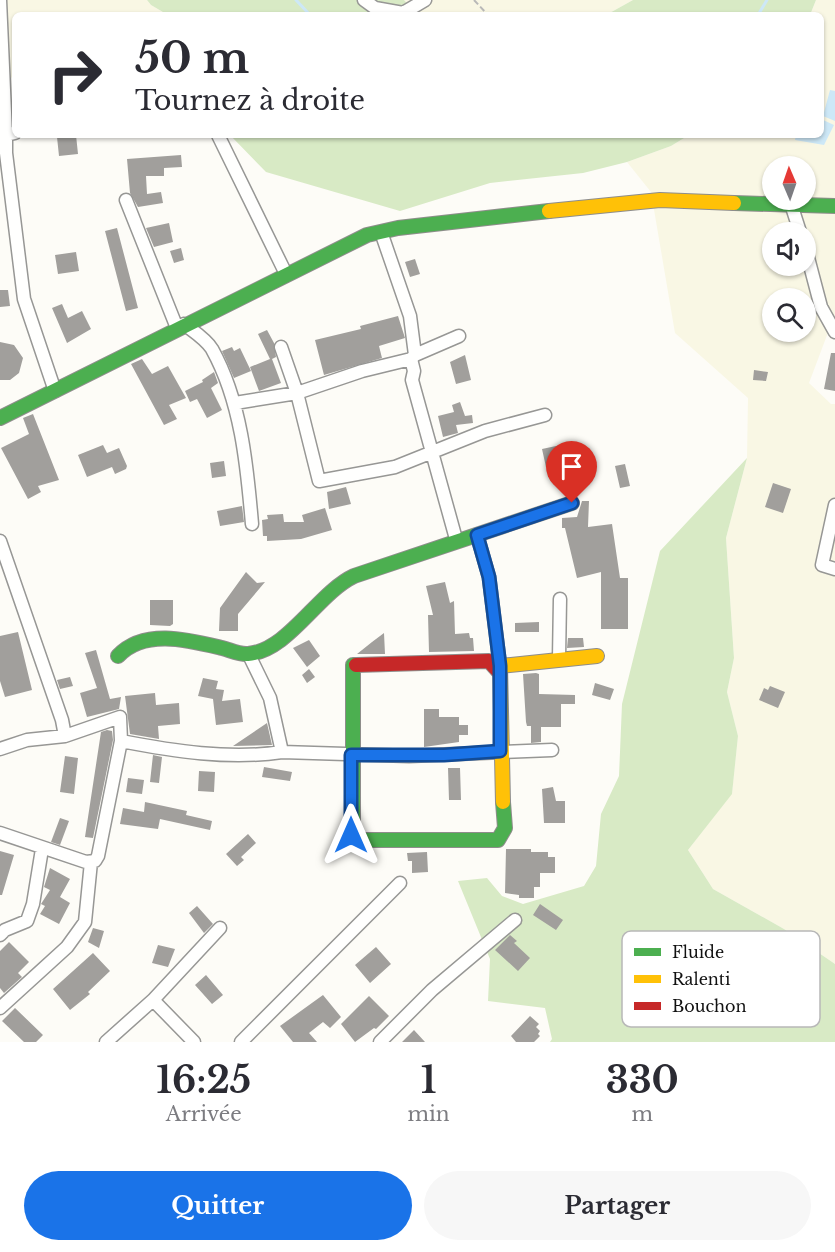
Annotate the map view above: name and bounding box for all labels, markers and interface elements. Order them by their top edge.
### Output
text: 50 m [135,32,249,84]
icon: right [36,36,114,114]
text: Tournez à droite [135,84,365,117]
north arrow [762,156,816,210]
map controls [762,156,816,342]
button: sound [762,222,816,276]
button: search [762,288,816,342]
pin [546,441,597,503]
icon: arrive [555,450,588,483]
position arrow [319,803,383,867]
legend [622,931,820,1027]
text: Fluide [672,942,724,962]
text: Ralenti [672,969,731,989]
text: Bouchon [672,996,747,1016]
text: 16:25 [156,1058,251,1103]
text: 1 [421,1058,436,1103]
text: 330 [606,1058,679,1103]
text: Arrivée [166,1102,242,1126]
text: min [407,1102,450,1126]
text: m [632,1102,653,1126]
button: Quitter [24,1171,412,1240]
button: Partager [424,1171,811,1240]

